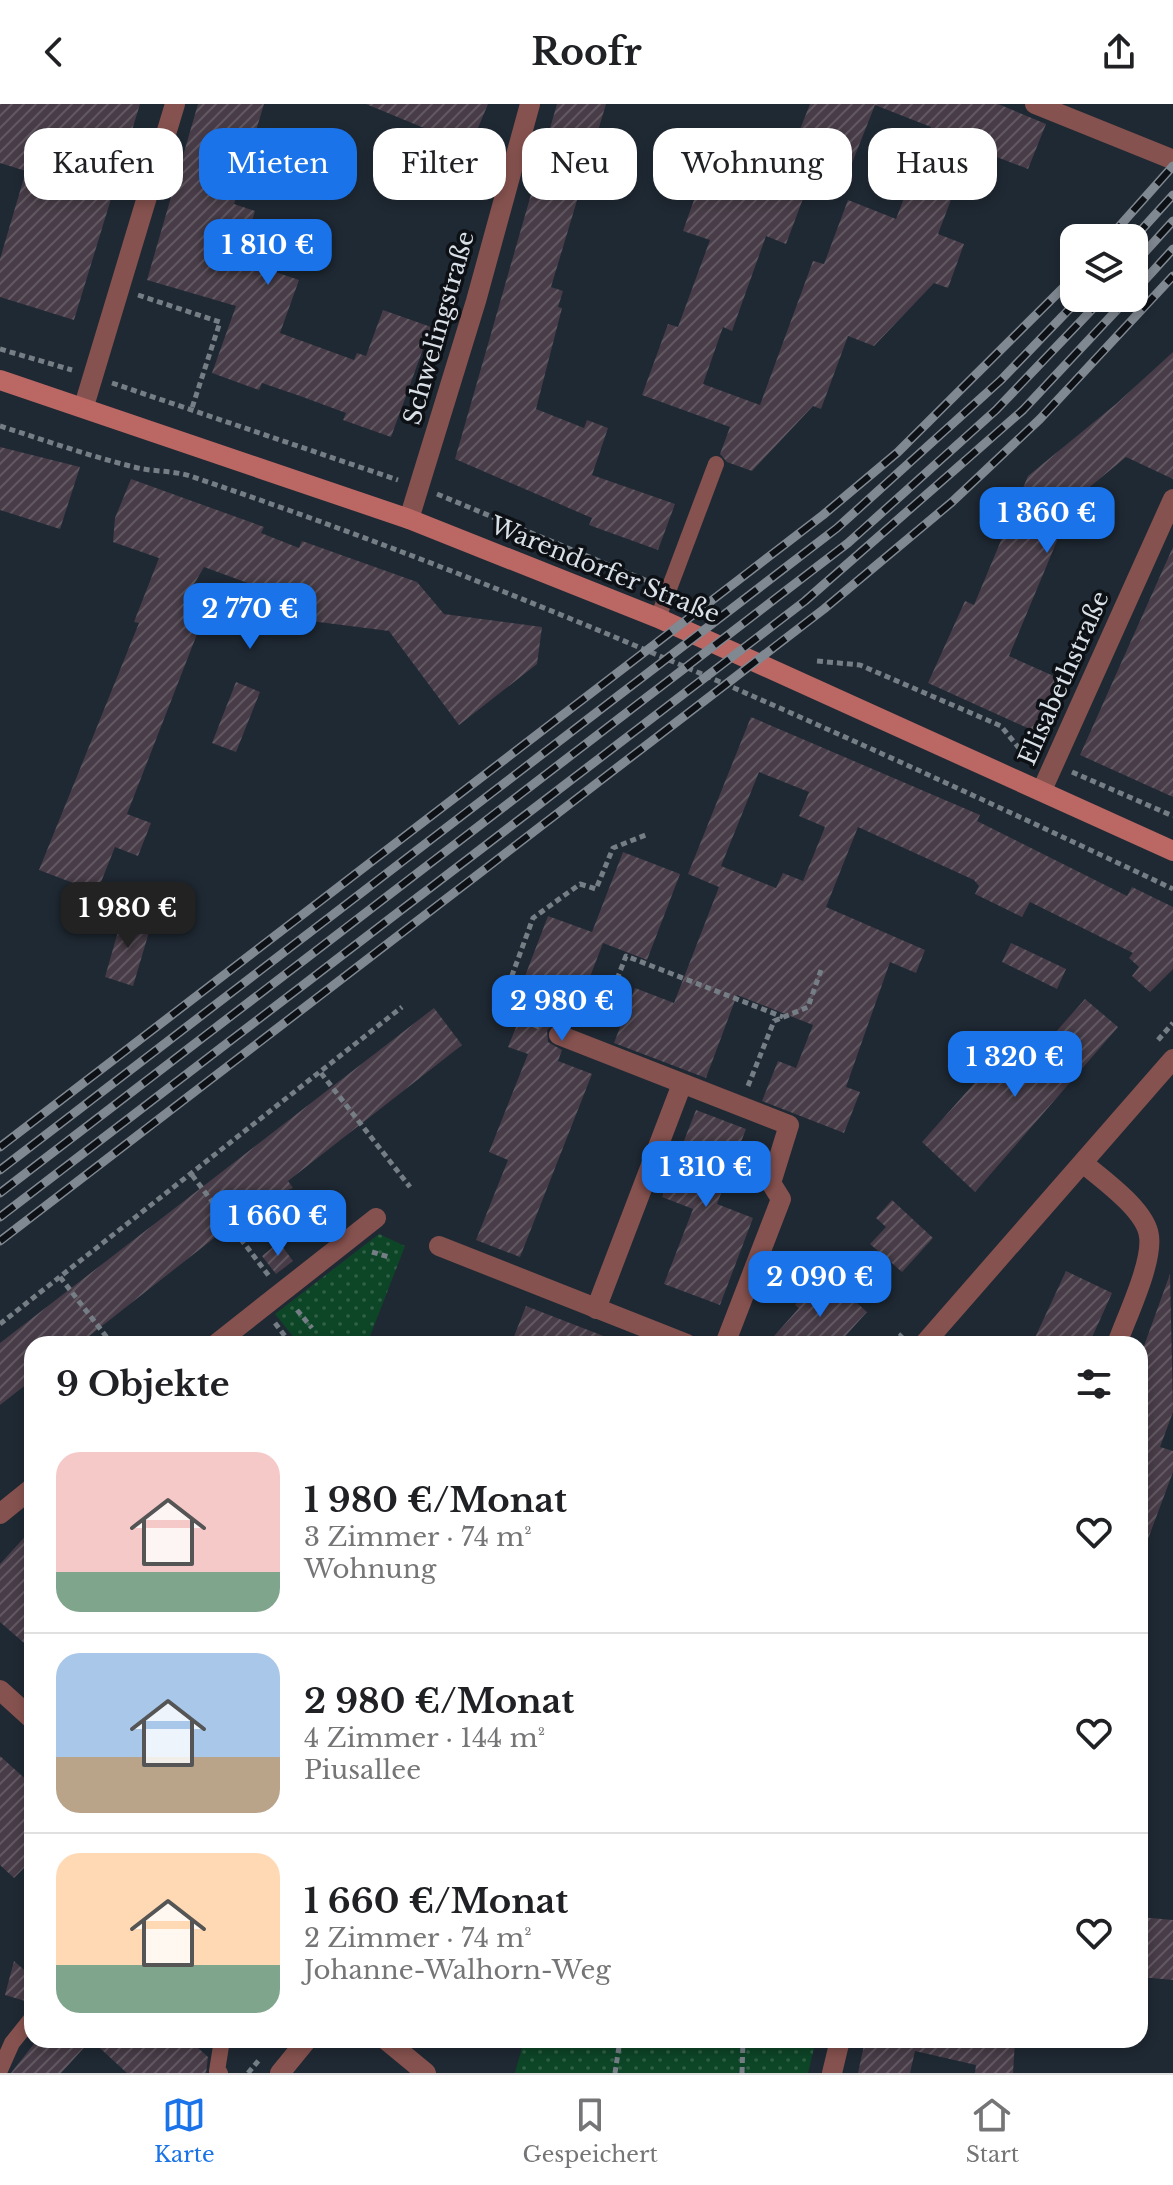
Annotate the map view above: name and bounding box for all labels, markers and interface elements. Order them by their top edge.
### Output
icon: back [32,30,76,74]
text: Roofr [531,30,642,75]
icon: share [1097,30,1141,74]
chip: Kaufen [24,128,183,200]
chip: Mieten [199,128,357,200]
chip: Filter [373,128,506,200]
chip: Neu [522,128,637,200]
chip: Wohnung [653,128,852,200]
chip: Haus [868,128,997,200]
pin: 1 810 € [194,219,342,287]
map controls [1060,224,1148,312]
button: layers [1060,224,1148,312]
street label: Schwelingstraße [397,228,480,428]
text: 1 810 € [222,229,314,261]
pin: 1 360 € [973,487,1121,555]
text: 1 360 € [998,497,1096,529]
street label: Warendorfer Straße [485,510,724,629]
pin: 2 770 € [176,583,324,651]
street label: Elisabethstraße [1012,586,1115,769]
text: 2 770 € [201,593,299,625]
pin: 1 980 € [54,882,202,950]
text: 1 980 € [79,892,177,924]
pin: 2 980 € [488,975,636,1043]
text: 2 980 € [510,985,614,1017]
pin: 1 320 € [941,1031,1089,1099]
text: 1 320 € [966,1041,1064,1073]
pin: 1 310 € [632,1141,780,1209]
text: 1 310 € [660,1151,752,1183]
pin: 1 660 € [204,1190,352,1258]
text: 1 660 € [228,1200,328,1232]
pin: 2 090 € [746,1251,894,1319]
text: 2 090 € [766,1261,874,1293]
icon: filters [1072,1362,1116,1406]
text: 9 Objekte [56,1363,230,1405]
text: 1 980 €/Monat [304,1479,567,1521]
icon: home [120,1484,216,1580]
icon: heart [1072,1510,1116,1554]
text: 3 Zimmer · 74 m² [304,1521,532,1553]
text: Wohnung [304,1553,436,1585]
text: 2 980 €/Monat [304,1680,574,1722]
icon: home [120,1685,216,1781]
icon: heart [1072,1711,1116,1755]
text: 4 Zimmer · 144 m² [304,1722,545,1754]
text: Piusallee [304,1754,421,1786]
text: 1 660 €/Monat [304,1880,568,1922]
icon: home [120,1885,216,1981]
icon: heart [1072,1911,1116,1955]
text: 2 Zimmer · 74 m² [304,1922,532,1954]
text: Johanne-Walhorn-Weg [304,1954,611,1986]
tab: Karte [154,2093,215,2168]
tab: Gespeichert [523,2093,658,2168]
tab: Start [966,2093,1019,2168]

